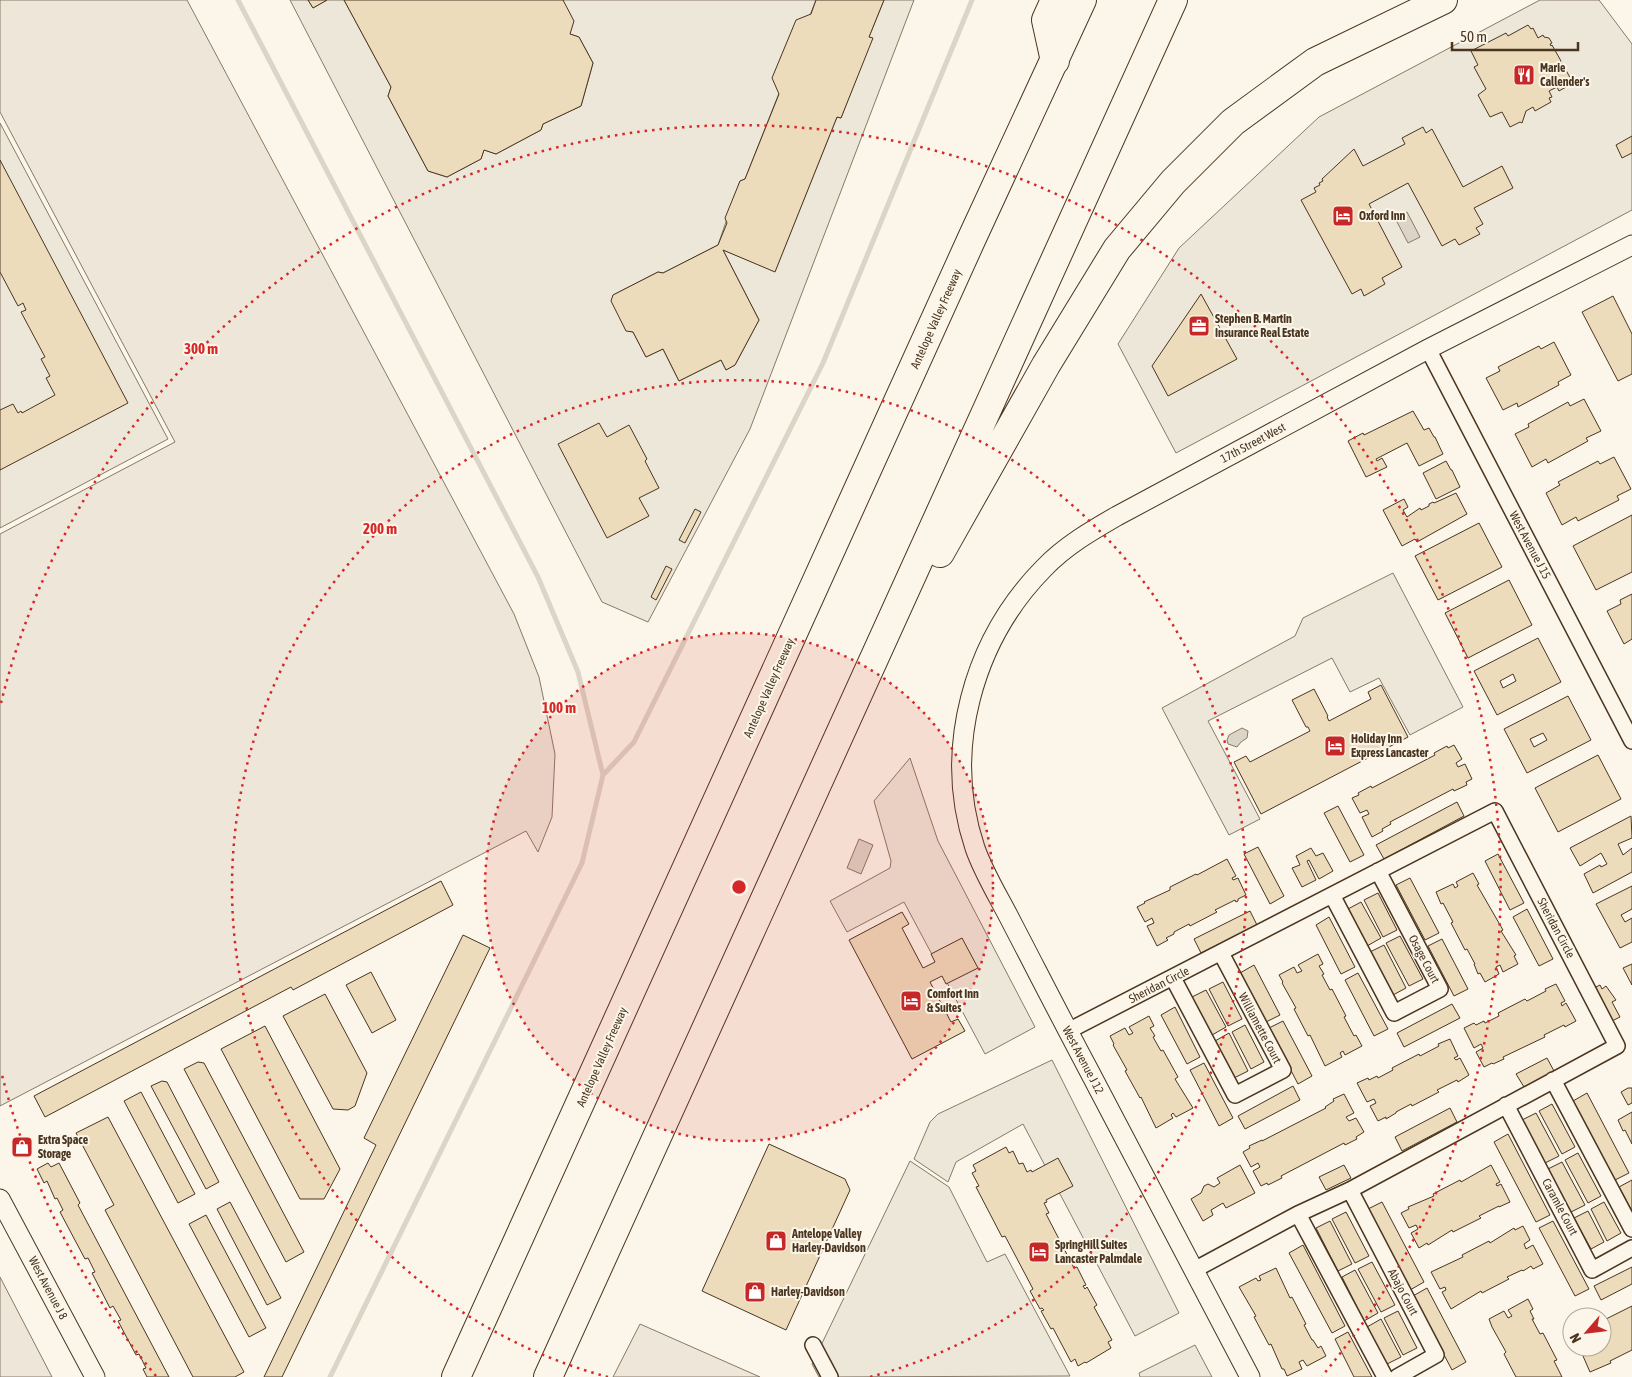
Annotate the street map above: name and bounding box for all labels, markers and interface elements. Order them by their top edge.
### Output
scale bar [1452,20,1578,52]
text: 50 m [1460,28,1487,45]
place label: Marie Callender's [1540,61,1590,89]
restaurant icon: Marie Callender's [1512,63,1536,87]
hotel icon: Oxford Inn [1331,204,1355,228]
place label: Oxford Inn [1359,209,1406,223]
street label: Antelope Valley Freeway [908,267,964,371]
place label: Stephen B. Martin Insurance Real Estate [1215,312,1310,340]
office icon: Stephen B. Martin Insurance Real Estate [1187,314,1211,338]
text: 300 m [184,340,218,357]
street label: 17th Street West [1218,420,1288,466]
street label: West Avenue J 15 [1506,509,1554,581]
text: 200 m [363,520,397,537]
street label: Antelope Valley Freeway [741,636,797,740]
text: 100 m [542,699,576,716]
place label: Holiday Inn Express Lancaster [1351,732,1429,760]
hotel icon: Holiday Inn Express Lancaster [1323,734,1347,758]
centre of rings [730,878,748,896]
street label: Sheridan Circle [1534,896,1578,960]
street label: Osage Court [1405,933,1443,986]
street label: Sheridan Circle [1126,964,1192,1006]
place label: Comfort Inn & Suites [927,987,979,1015]
hotel icon: Comfort Inn & Suites [899,989,923,1013]
street label: Williamette Court [1236,990,1285,1066]
street label: Antelope Valley Freeway [574,1005,630,1109]
street label: West Avenue J 12 [1059,1024,1107,1096]
place label: Extra Space Storage [38,1133,89,1161]
shop icon: Extra Space Storage [10,1135,34,1159]
street label: Caramle Court [1539,1176,1581,1238]
place label: Antelope Valley Harley-Davidson [791,1227,866,1255]
shop icon: Antelope Valley Harley-Davidson [764,1229,788,1253]
place label: SpringHill Suites Lancaster Palmdale [1055,1238,1143,1266]
hotel icon: SpringHill Suites Lancaster Palmdale [1027,1240,1051,1264]
street label: West Avenue J 8 [26,1254,71,1322]
street label: Abajo Court [1385,1266,1421,1318]
shop icon: Harley-Davidson [743,1280,767,1304]
place label: Harley-Davidson [771,1285,845,1299]
north arrow [1562,1307,1612,1357]
text: N [1567,1331,1585,1346]

